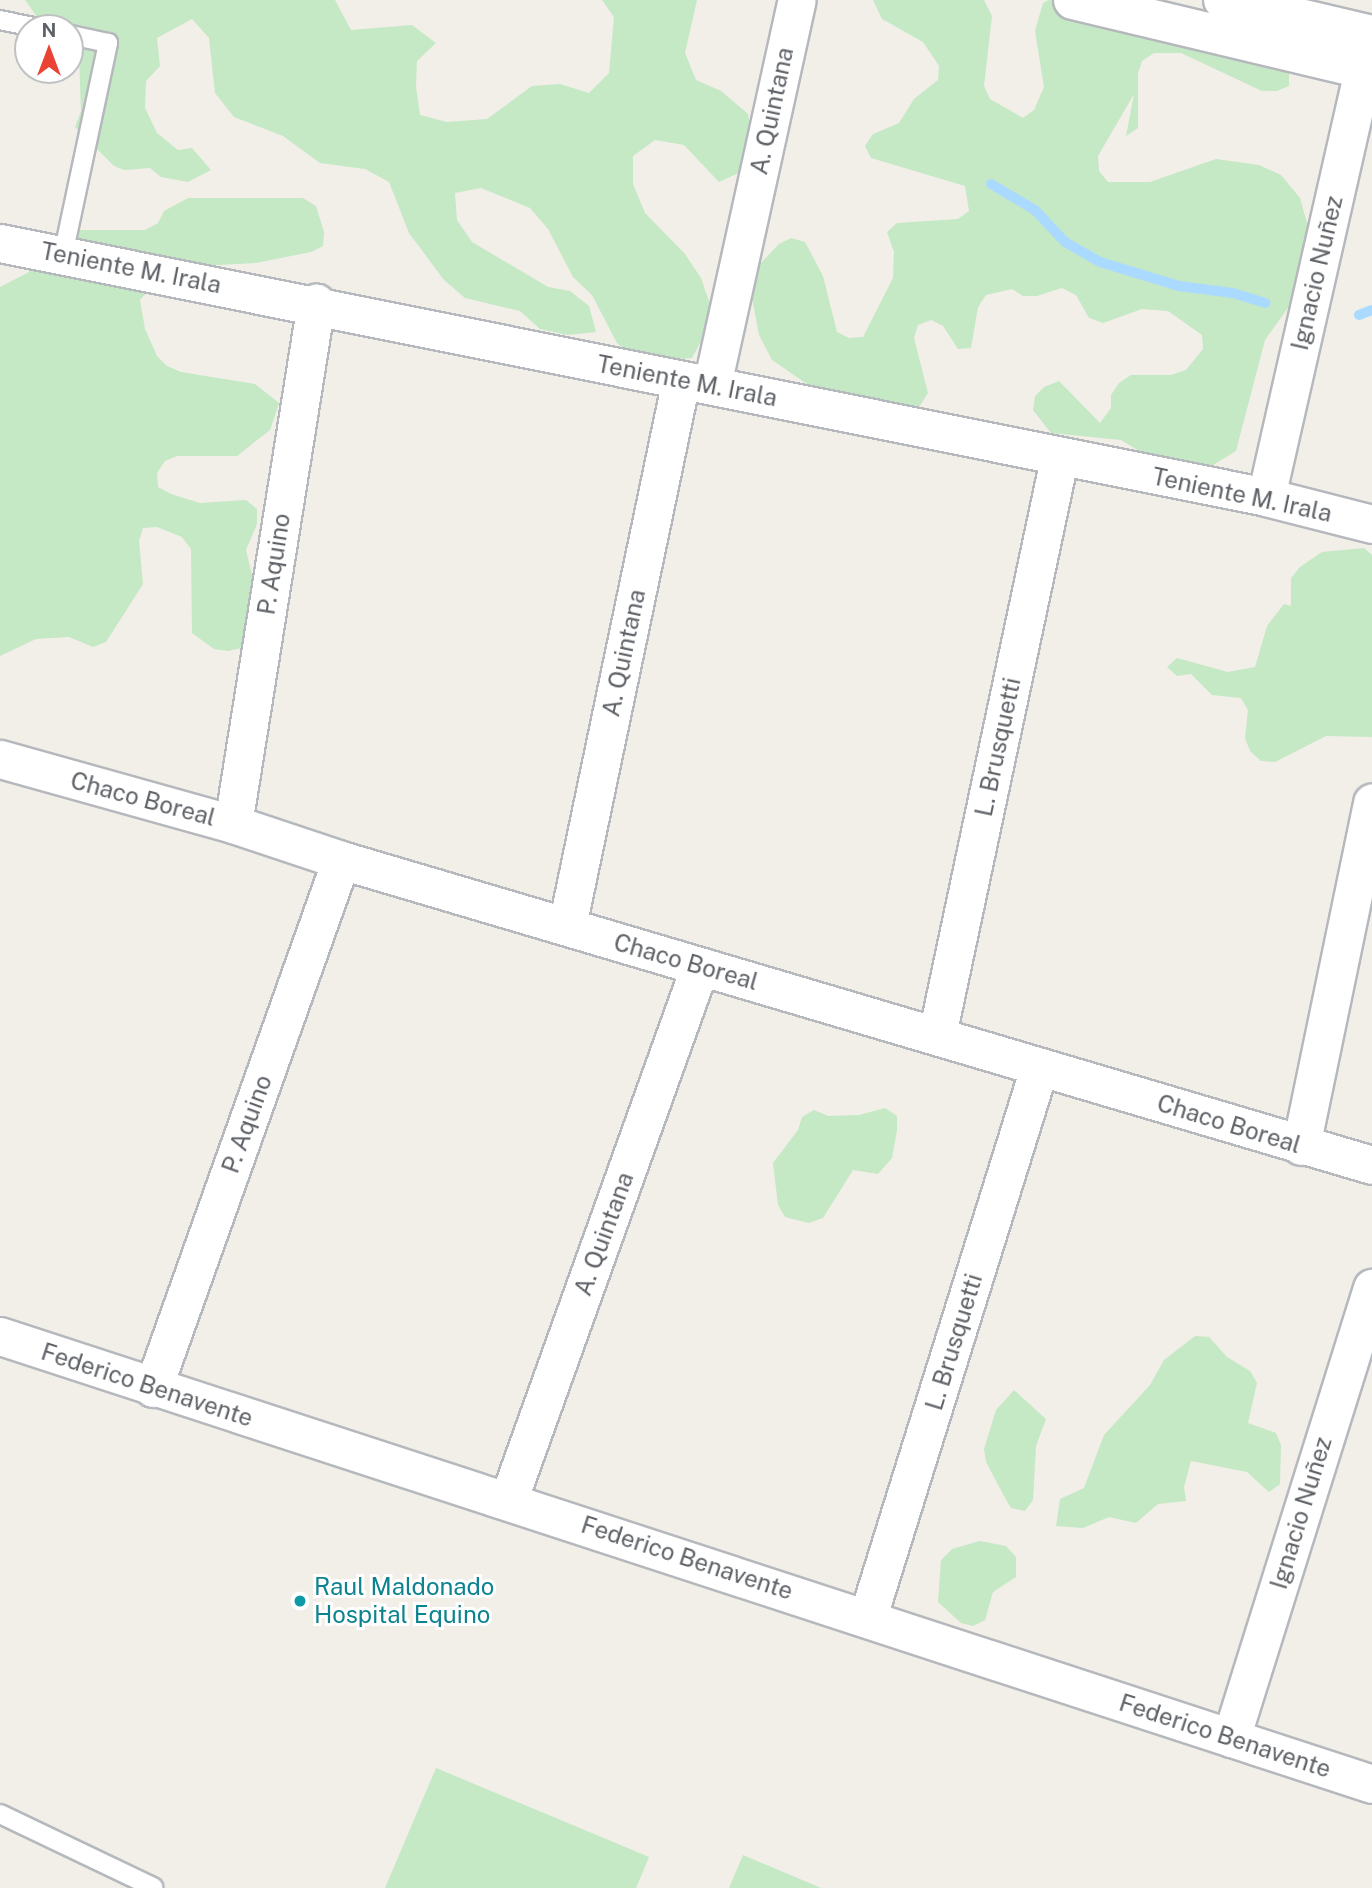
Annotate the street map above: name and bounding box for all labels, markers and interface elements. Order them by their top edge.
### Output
north arrow [14,14,84,84]
text: N [42,19,56,41]
street label: A. Quintana [744,45,800,177]
street label: Ignacio Nuñez [1285,193,1349,353]
street label: Teniente M. Irala [38,236,224,300]
street label: Teniente M. Irala [594,349,780,413]
street label: Teniente M. Irala [1149,462,1335,528]
street label: P. Aquino [252,511,296,617]
street label: A. Quintana [596,587,652,719]
street label: L. Brusquetti [969,675,1027,819]
street label: Chaco Boreal [67,766,219,832]
street label: Chaco Boreal [610,928,762,996]
street label: P. Aquino [216,1071,278,1177]
street label: Chaco Boreal [1154,1088,1304,1160]
street label: A. Quintana [568,1168,640,1300]
street label: L. Brusquetti [920,1270,988,1414]
street label: Federico Benavente [37,1337,257,1433]
street label: Ignacio Nuñez [1264,1433,1338,1593]
street label: Federico Benavente [577,1510,797,1606]
place label: Raul Maldonado Hospital Equino [314,1573,494,1629]
marker: Raul Maldonado Hospital Equino [292,1593,308,1609]
street label: Federico Benavente [1115,1688,1335,1784]

